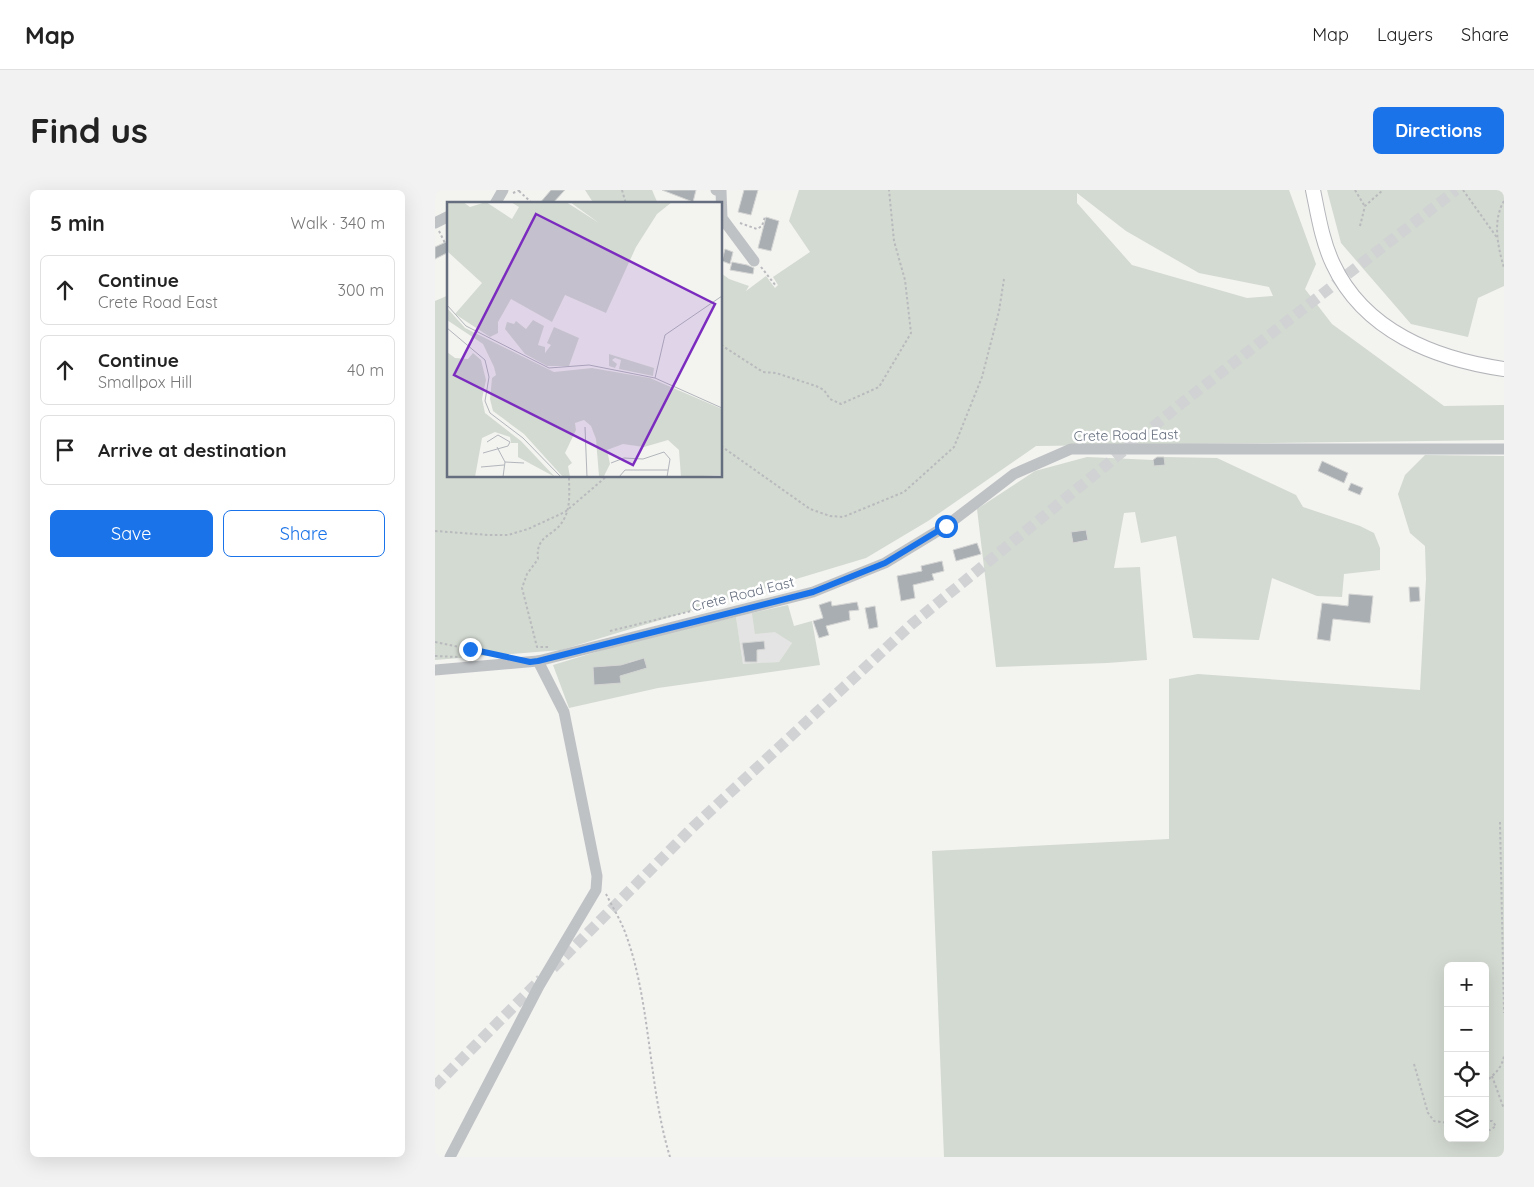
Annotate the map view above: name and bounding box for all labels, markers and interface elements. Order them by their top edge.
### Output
text: Map [25,20,75,50]
text: Map [1312,23,1349,46]
text: Layers [1377,23,1433,46]
text: Share [1461,23,1509,46]
button: Directions [1373,107,1504,154]
text: Find us [30,108,148,152]
inset map [447,202,723,478]
text: 5 min [50,210,105,236]
text: Walk · 340 m [291,213,385,233]
text: Continue [98,268,179,292]
icon: ahead [51,276,79,304]
text: 300 m [338,280,384,300]
text: Crete Road East [98,292,218,312]
text: Continue [98,348,179,372]
icon: ahead [51,356,79,384]
text: 40 m [347,360,384,380]
text: Smallpox Hill [98,372,192,392]
street label: Crete Road East [1073,425,1179,445]
icon: arrive [51,436,79,464]
text: Arrive at destination [98,438,287,462]
button: Save [50,510,213,557]
button: Share [223,510,385,557]
route start [935,515,958,538]
street label: Crete Road East [690,573,796,615]
route end [459,638,482,661]
map controls [1444,962,1489,1142]
button: + [1444,962,1489,1007]
button: − [1444,1007,1489,1052]
button: locate [1444,1052,1489,1097]
button: layers [1444,1097,1489,1142]

